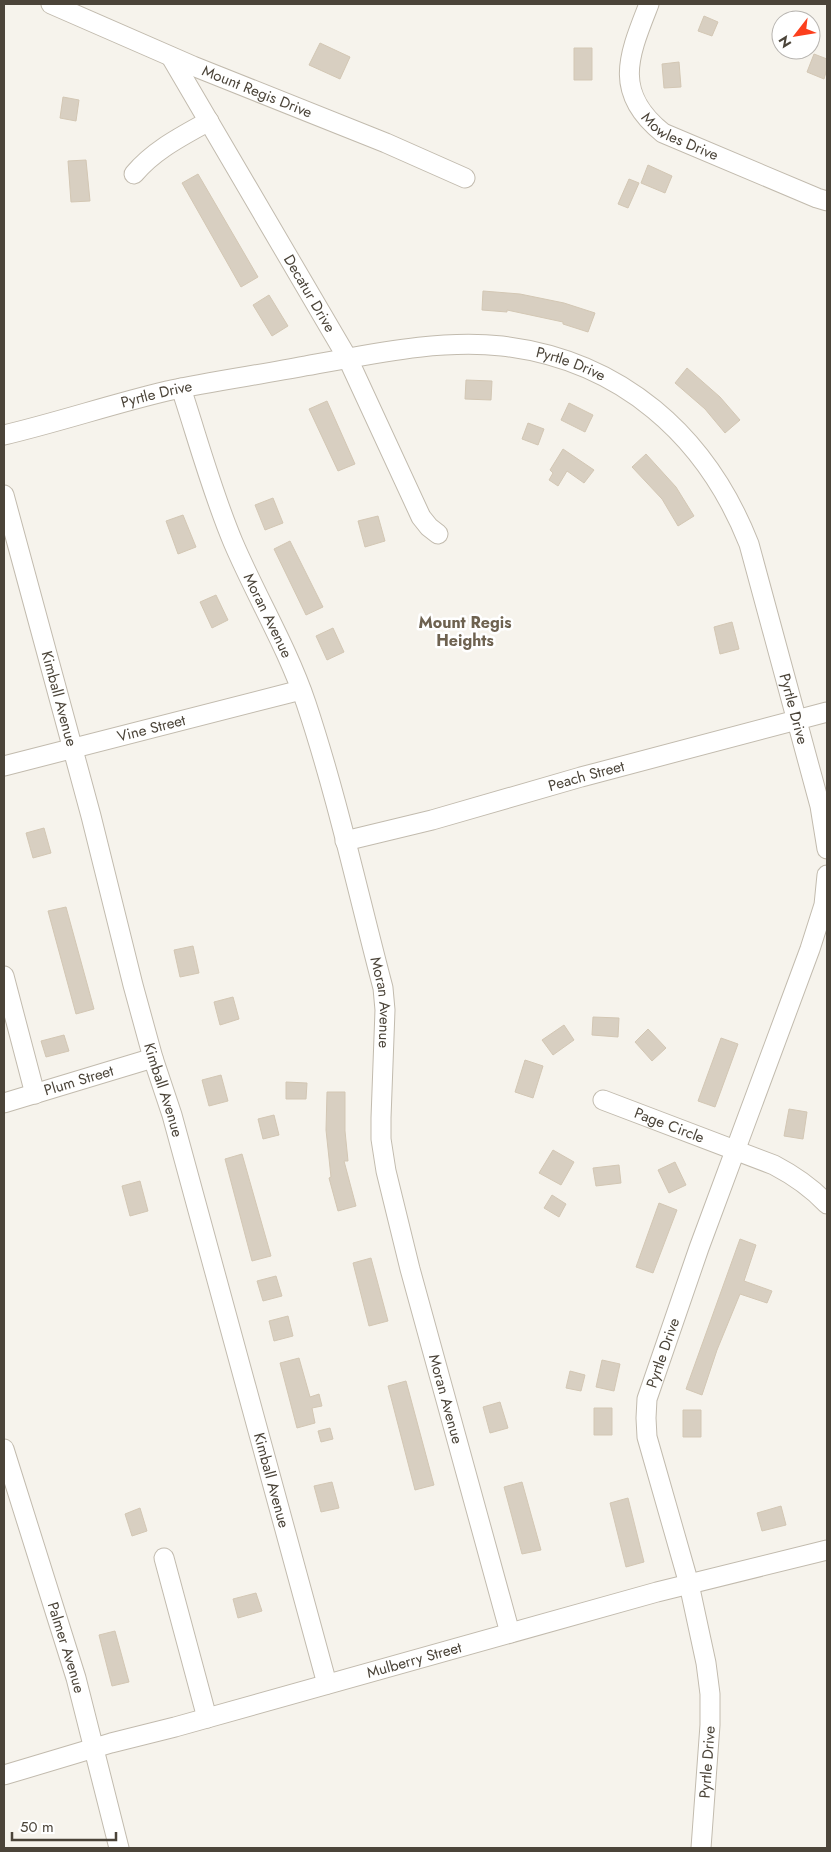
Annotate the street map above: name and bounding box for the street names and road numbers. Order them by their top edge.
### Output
street label: Mount Regis Drive [199,60,316,124]
street label: Mowles Drive [636,107,722,166]
street label: Decatur Drive [278,250,341,337]
street label: Pyrtle Drive [534,341,610,387]
street label: Pyrtle Drive [118,375,194,413]
street label: Moran Avenue [238,569,298,662]
street label: Kimball Avenue [36,648,83,749]
street label: Pyrtle Drive [774,671,814,747]
street label: Vine Street [115,709,188,748]
street label: Peach Street [546,755,627,797]
street label: Moran Avenue [364,955,396,1049]
street label: Kimball Avenue [138,1040,189,1140]
street label: Plum Street [41,1059,117,1101]
street label: Page Circle [631,1102,708,1149]
street label: Pyrtle Drive [641,1315,685,1391]
street label: Moran Avenue [423,1352,469,1446]
street label: Kimball Avenue [248,1430,295,1531]
street label: Palmer Avenue [42,1599,90,1696]
street label: Mulberry Street [364,1636,464,1684]
street label: Pyrtle Drive [694,1725,721,1799]

